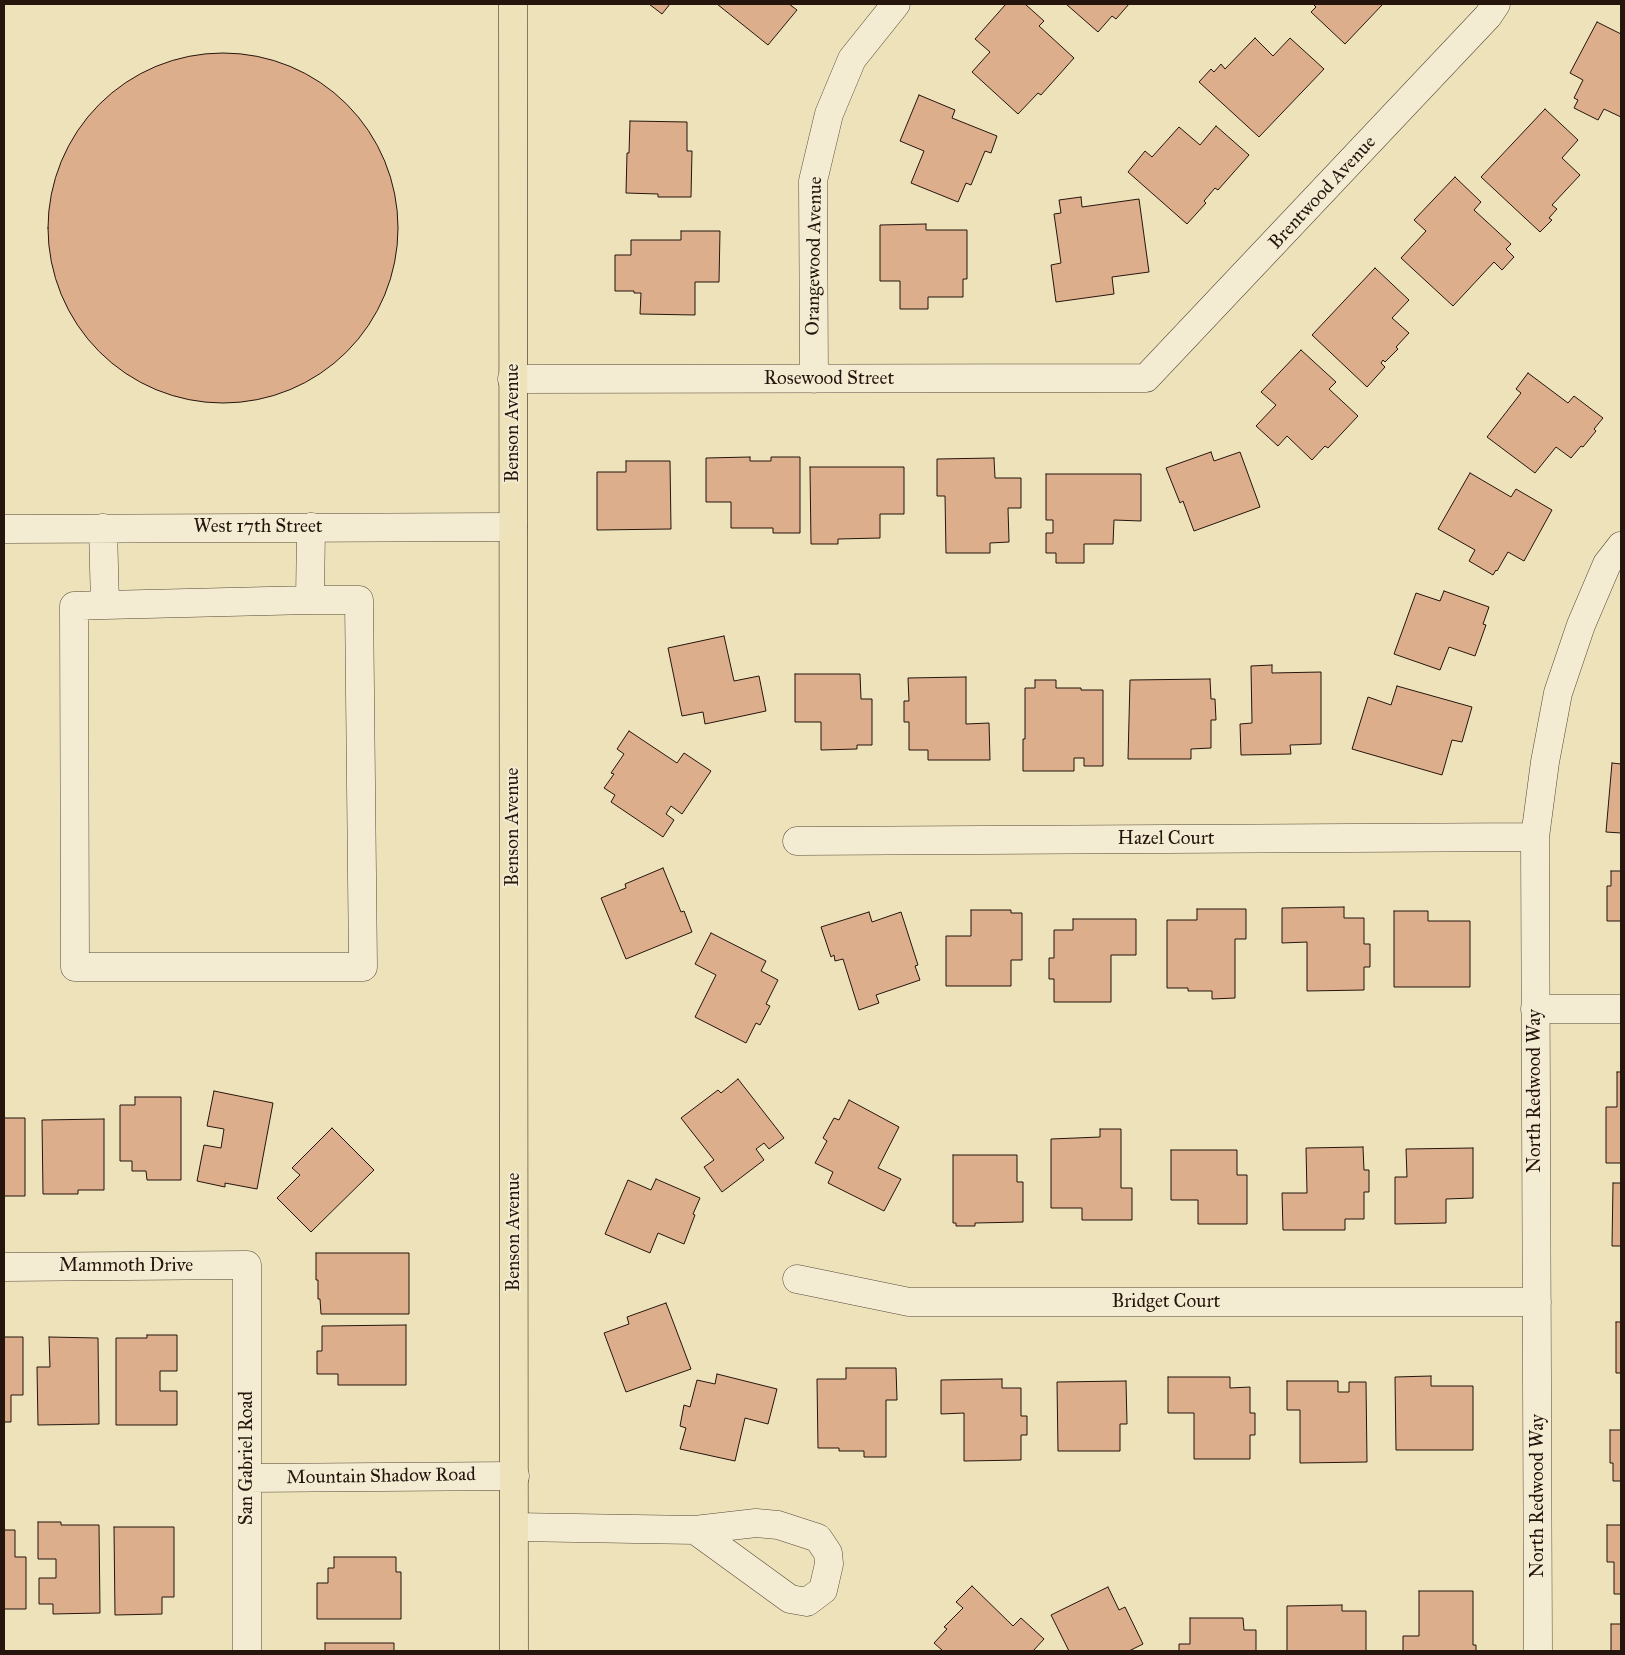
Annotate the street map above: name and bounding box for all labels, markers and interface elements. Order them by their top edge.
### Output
street label: Brentwood Avenue [1265,132,1381,254]
street label: Orangewood Avenue [802,176,828,336]
street label: Benson Avenue [502,364,524,482]
street label: Rosewood Street [764,368,894,390]
street label: West 17th Street [193,516,323,538]
street label: Benson Avenue [502,768,524,886]
street label: Hazel Court [1117,828,1215,850]
street label: North Redwood Way [1524,1009,1546,1173]
street label: Benson Avenue [503,1173,525,1291]
street label: Mammoth Drive [59,1255,193,1277]
street label: Bridget Court [1112,1291,1220,1313]
street label: San Gabriel Road [236,1391,258,1525]
street label: North Redwood Way [1527,1414,1549,1578]
street label: Mountain Shadow Road [286,1464,476,1490]

